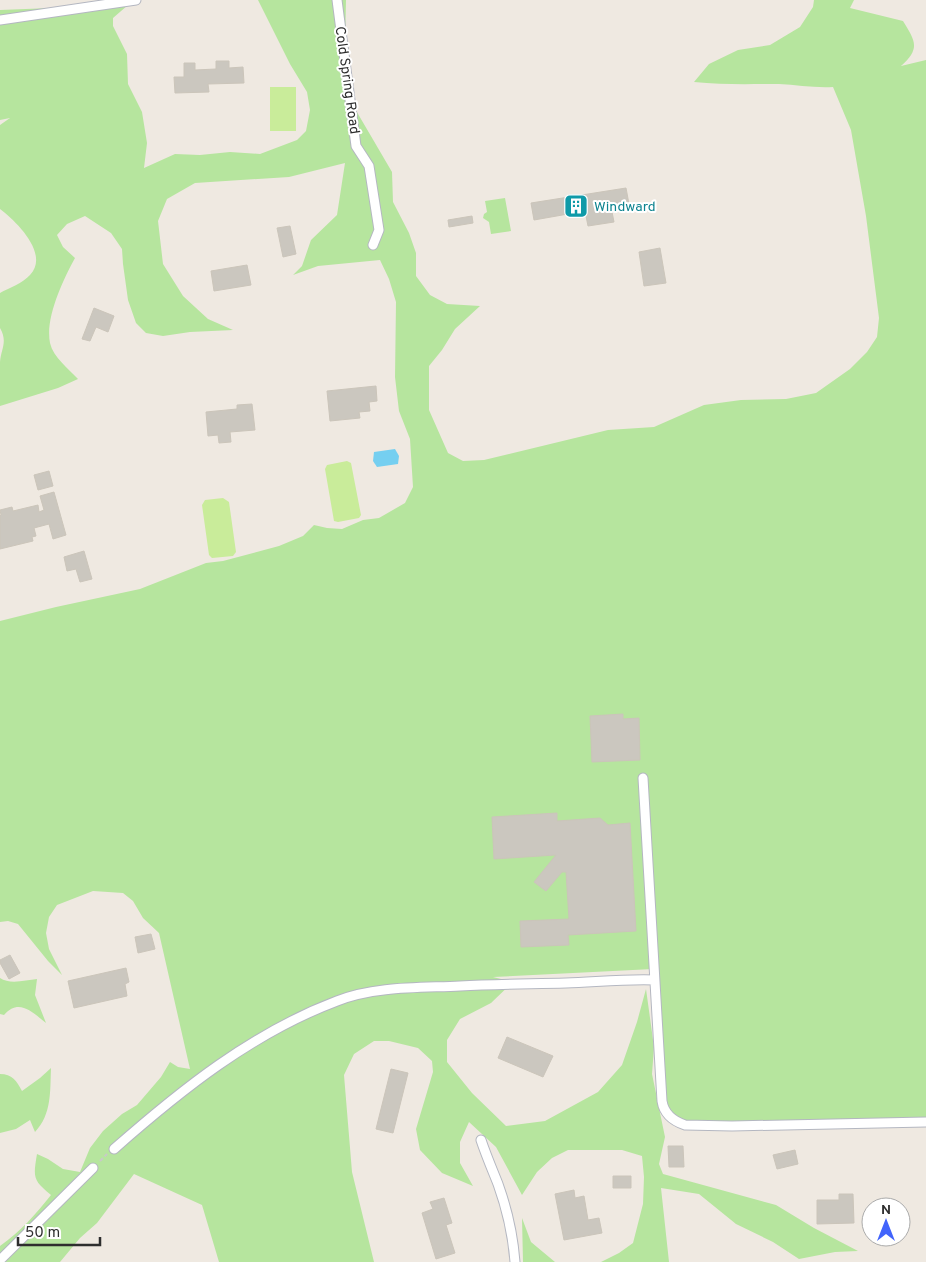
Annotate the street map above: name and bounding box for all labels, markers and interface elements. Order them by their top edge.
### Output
street label: Cold Spring Road [331,25,362,135]
building icon: Windward [563,193,589,219]
place label: Windward [594,199,656,216]
north arrow [861,1197,911,1247]
text: N [881,1202,891,1219]
scale bar [18,1214,100,1246]
text: 50 m [25,1224,60,1243]

